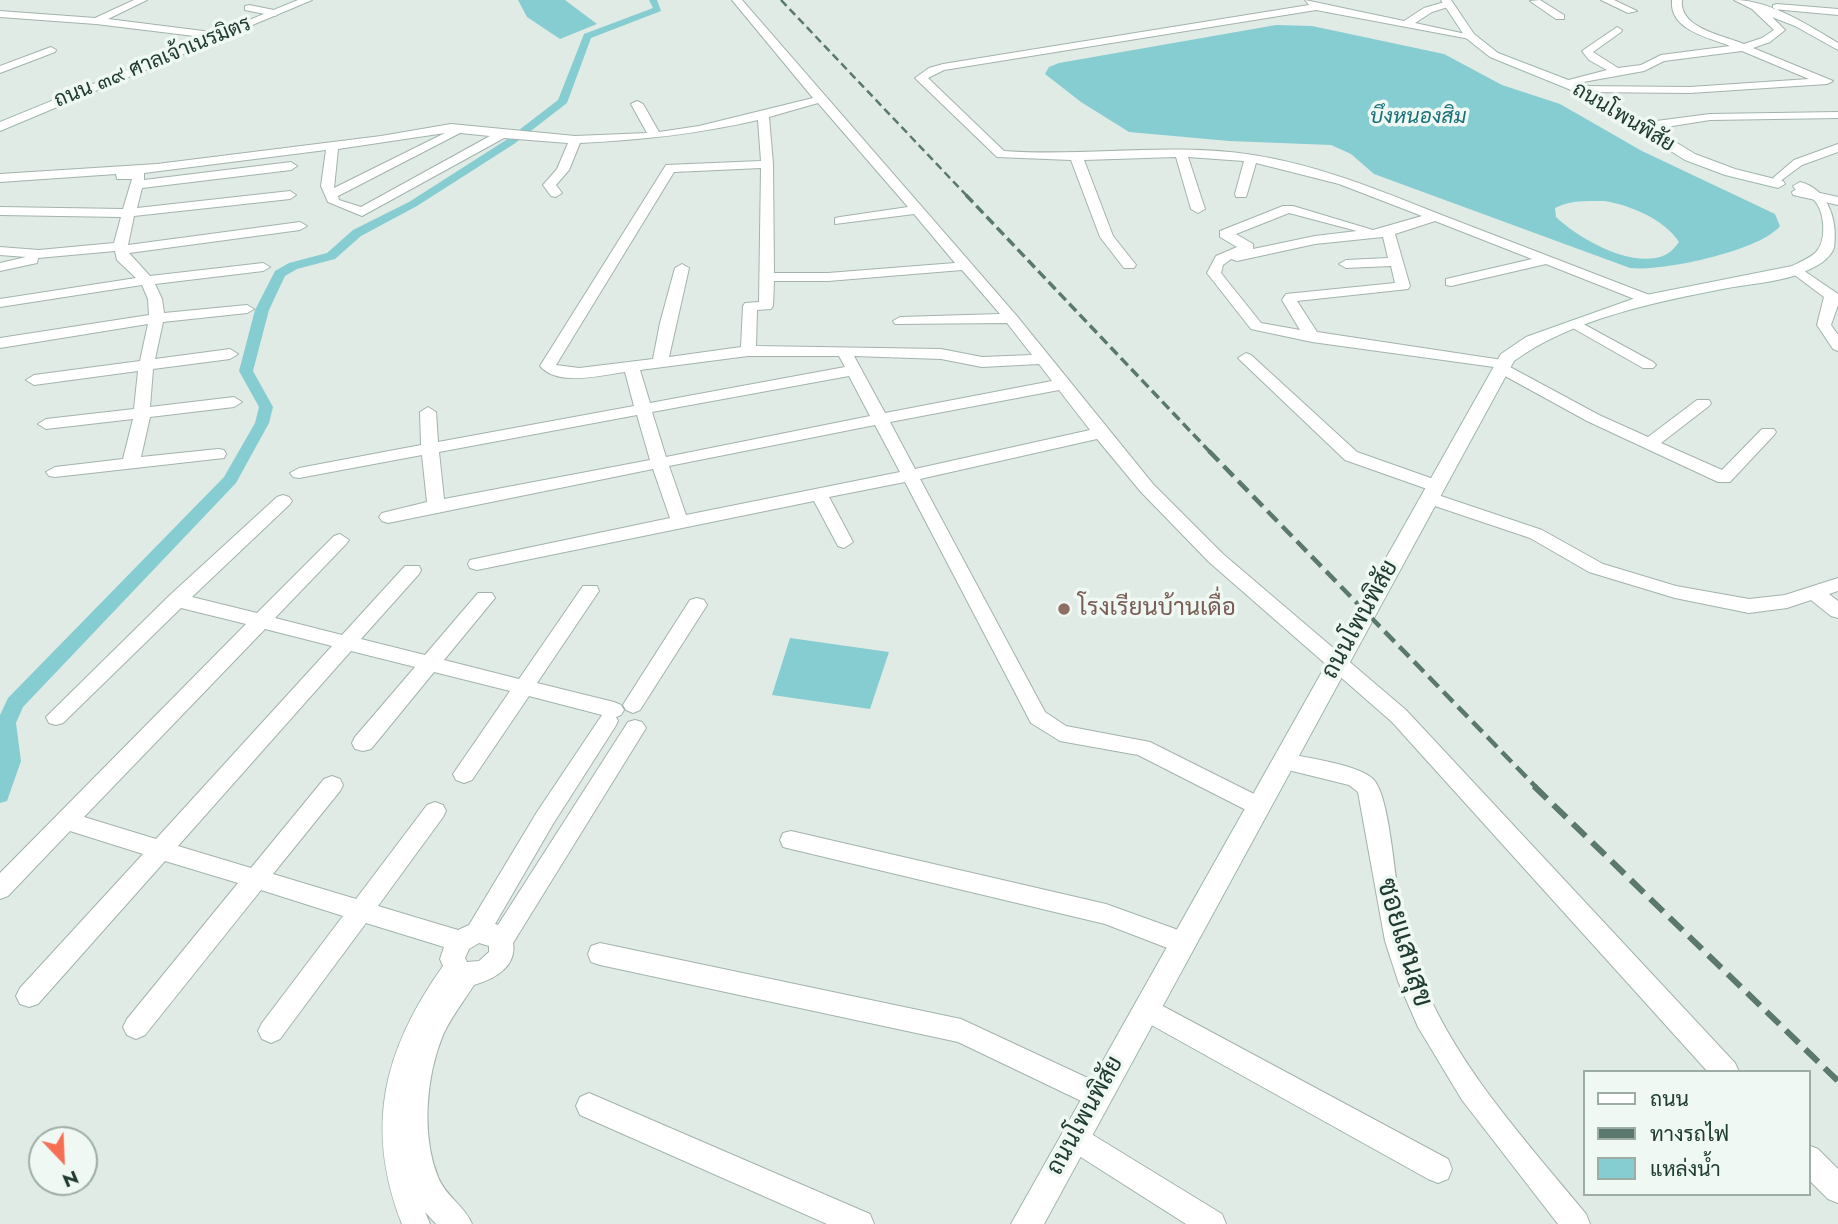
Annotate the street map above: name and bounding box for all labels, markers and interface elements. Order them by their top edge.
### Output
street label: ถนน ๓๙ ศาลเจ้าเนรมิตร [51,12,255,114]
street label: ถนนโพนพิสัย [1567,78,1679,158]
water label: บึงหนองสิม [1370,105,1466,131]
street label: ถนนโพนพิสัย [1317,556,1405,684]
place label: โรงเรียนบ้านเดื่อ [1078,595,1236,623]
marker: โรงเรียนบ้านเดื่อ [1056,601,1072,617]
street label: ซอยแสนสุข [1368,875,1438,1011]
street label: ถนนโพนพิสัย [1042,1052,1130,1180]
legend [1582,1070,1810,1196]
text: ถนน [1650,1084,1689,1114]
text: ทางรถไฟ [1650,1119,1729,1149]
north arrow [28,1126,98,1196]
text: แหล่งน้ำ [1650,1154,1721,1184]
text: N [58,1164,83,1194]

